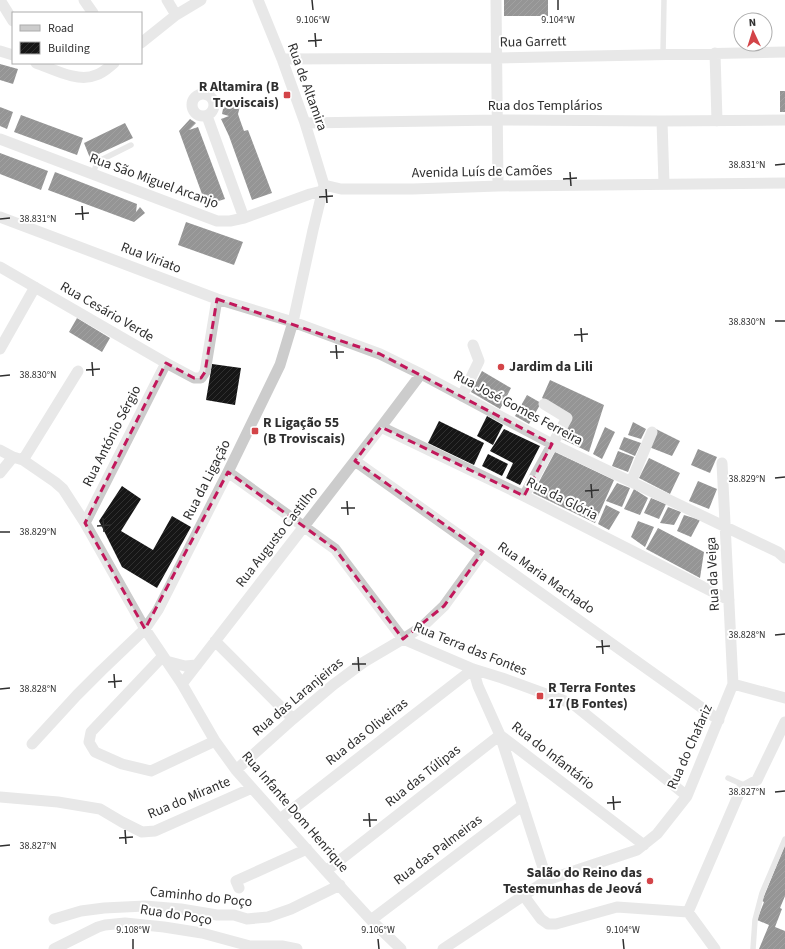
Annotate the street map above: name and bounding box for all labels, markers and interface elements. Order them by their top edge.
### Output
legend [12,12,142,64]
north arrow [733,12,773,52]
text: 9.106°W [296,13,330,27]
text: 9.104°W [541,13,575,27]
text: N [748,15,757,30]
text: Road [48,20,74,37]
street label: Rua Garrett [499,31,567,53]
text: Building [48,40,90,57]
street label: Rua de Altamira [282,40,332,134]
place label: R Altamira (B Troviscais) [199,77,280,113]
marker: R Altamira (B Troviscais) [282,90,292,100]
street label: Rua dos Templários [488,96,602,116]
street label: Rua São Miguel Arcanjo [87,148,221,214]
text: 38.831°N [728,158,766,172]
street label: Avenida Luís de Camões [412,161,553,183]
text: 38.831°N [19,212,57,226]
street label: Rua Viriato [118,237,184,279]
street label: Rua Cesário Verde [56,277,158,347]
text: 38.830°N [728,315,766,329]
place label: Jardim da Lili [509,357,593,377]
marker: Jardim da Lili [496,362,506,372]
street label: Rua José Gomes Ferreira [450,365,586,451]
text: 38.830°N [19,368,57,382]
street label: Rua António Sérgio [78,382,146,490]
place label: R Ligação 55 (B Troviscais) [263,413,345,449]
marker: R Ligação 55 (B Troviscais) [250,426,260,436]
street label: Rua da Ligação [178,436,236,524]
street label: Rua da Glória [523,472,601,526]
text: 38.829°N [728,472,766,486]
street label: Rua Augusto Castilho [231,482,323,592]
text: 38.829°N [19,525,57,539]
street label: Rua da Veiga [701,536,725,612]
street label: Rua Maria Machado [493,537,599,619]
street label: Rua Terra das Fontes [410,617,530,681]
text: 38.828°N [728,628,766,642]
street label: Rua das Laranjeiras [248,653,348,741]
place label: R Terra Fontes 17 (B Fontes) [548,678,636,714]
text: 38.828°N [19,682,57,696]
marker: R Terra Fontes 17 (B Fontes) [535,691,545,701]
street label: Rua das Oliveiras [322,693,412,771]
street label: Rua do Chafariz [662,701,718,793]
street label: Rua do Infantário [507,717,599,795]
street label: Rua das Túlipas [381,740,465,812]
street label: Rua Infante Dom Henrique [237,747,353,877]
street label: Rua do Mirante [145,772,233,824]
text: 38.827°N [728,785,766,799]
street label: Rua das Palmeiras [390,810,487,890]
text: 38.827°N [19,839,57,853]
place label: Salão do Reino das Testemunhas de Jeová [503,863,642,899]
marker: Salão do Reino das Testemunhas de Jeová [645,876,655,886]
street label: Caminho do Poço [149,882,253,912]
street label: Rua do Poço [139,899,213,931]
text: 9.108°W [116,923,150,937]
text: 9.106°W [361,923,395,937]
text: 9.104°W [606,923,640,937]

